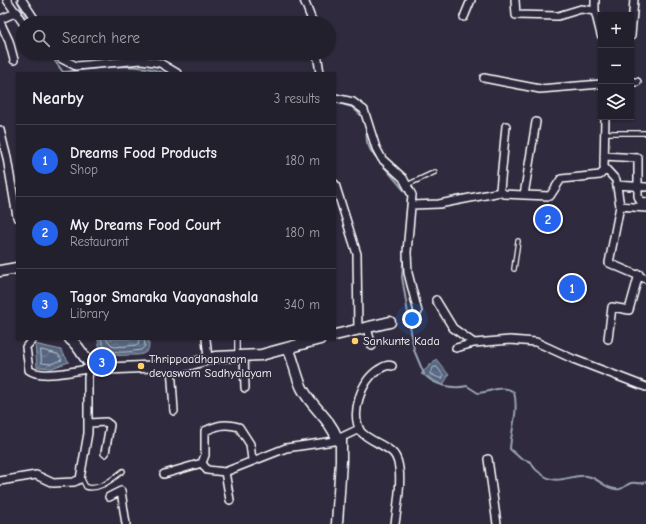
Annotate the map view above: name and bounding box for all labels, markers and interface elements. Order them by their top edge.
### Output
map controls [598,12,634,120]
button: + [598,12,634,48]
search box [16,16,336,60]
icon: search [30,27,52,49]
text: Search here [62,29,140,47]
button: − [598,48,634,84]
button: layers [598,84,634,120]
text: Nearby [32,89,83,108]
text: 3 results [274,91,320,106]
text: Dreams Food Products [70,144,217,162]
text: 1 [42,153,48,168]
text: 180 m [285,153,320,168]
text: Shop [70,162,98,177]
pin: 2 [535,204,561,234]
text: My Dreams Food Court [70,216,221,234]
text: 2 [42,225,48,240]
text: 180 m [285,225,320,240]
text: Restaurant [70,234,129,249]
pin: 1 [559,273,585,303]
text: Tagor Smaraka Vaayanashala [70,288,258,306]
text: 3 [42,297,48,312]
text: 340 m [284,297,320,312]
text: Library [70,306,109,321]
your location [402,309,422,329]
place label: Sankunte Kada [363,334,440,348]
marker: Sankunte Kada [350,336,360,346]
pin: 3 [89,347,115,377]
place label: Thrippaadhapuram devaswom Sadhyalayam [149,352,272,380]
marker: Thrippaadhapuram devaswom Sadhyalayam [136,361,146,371]

